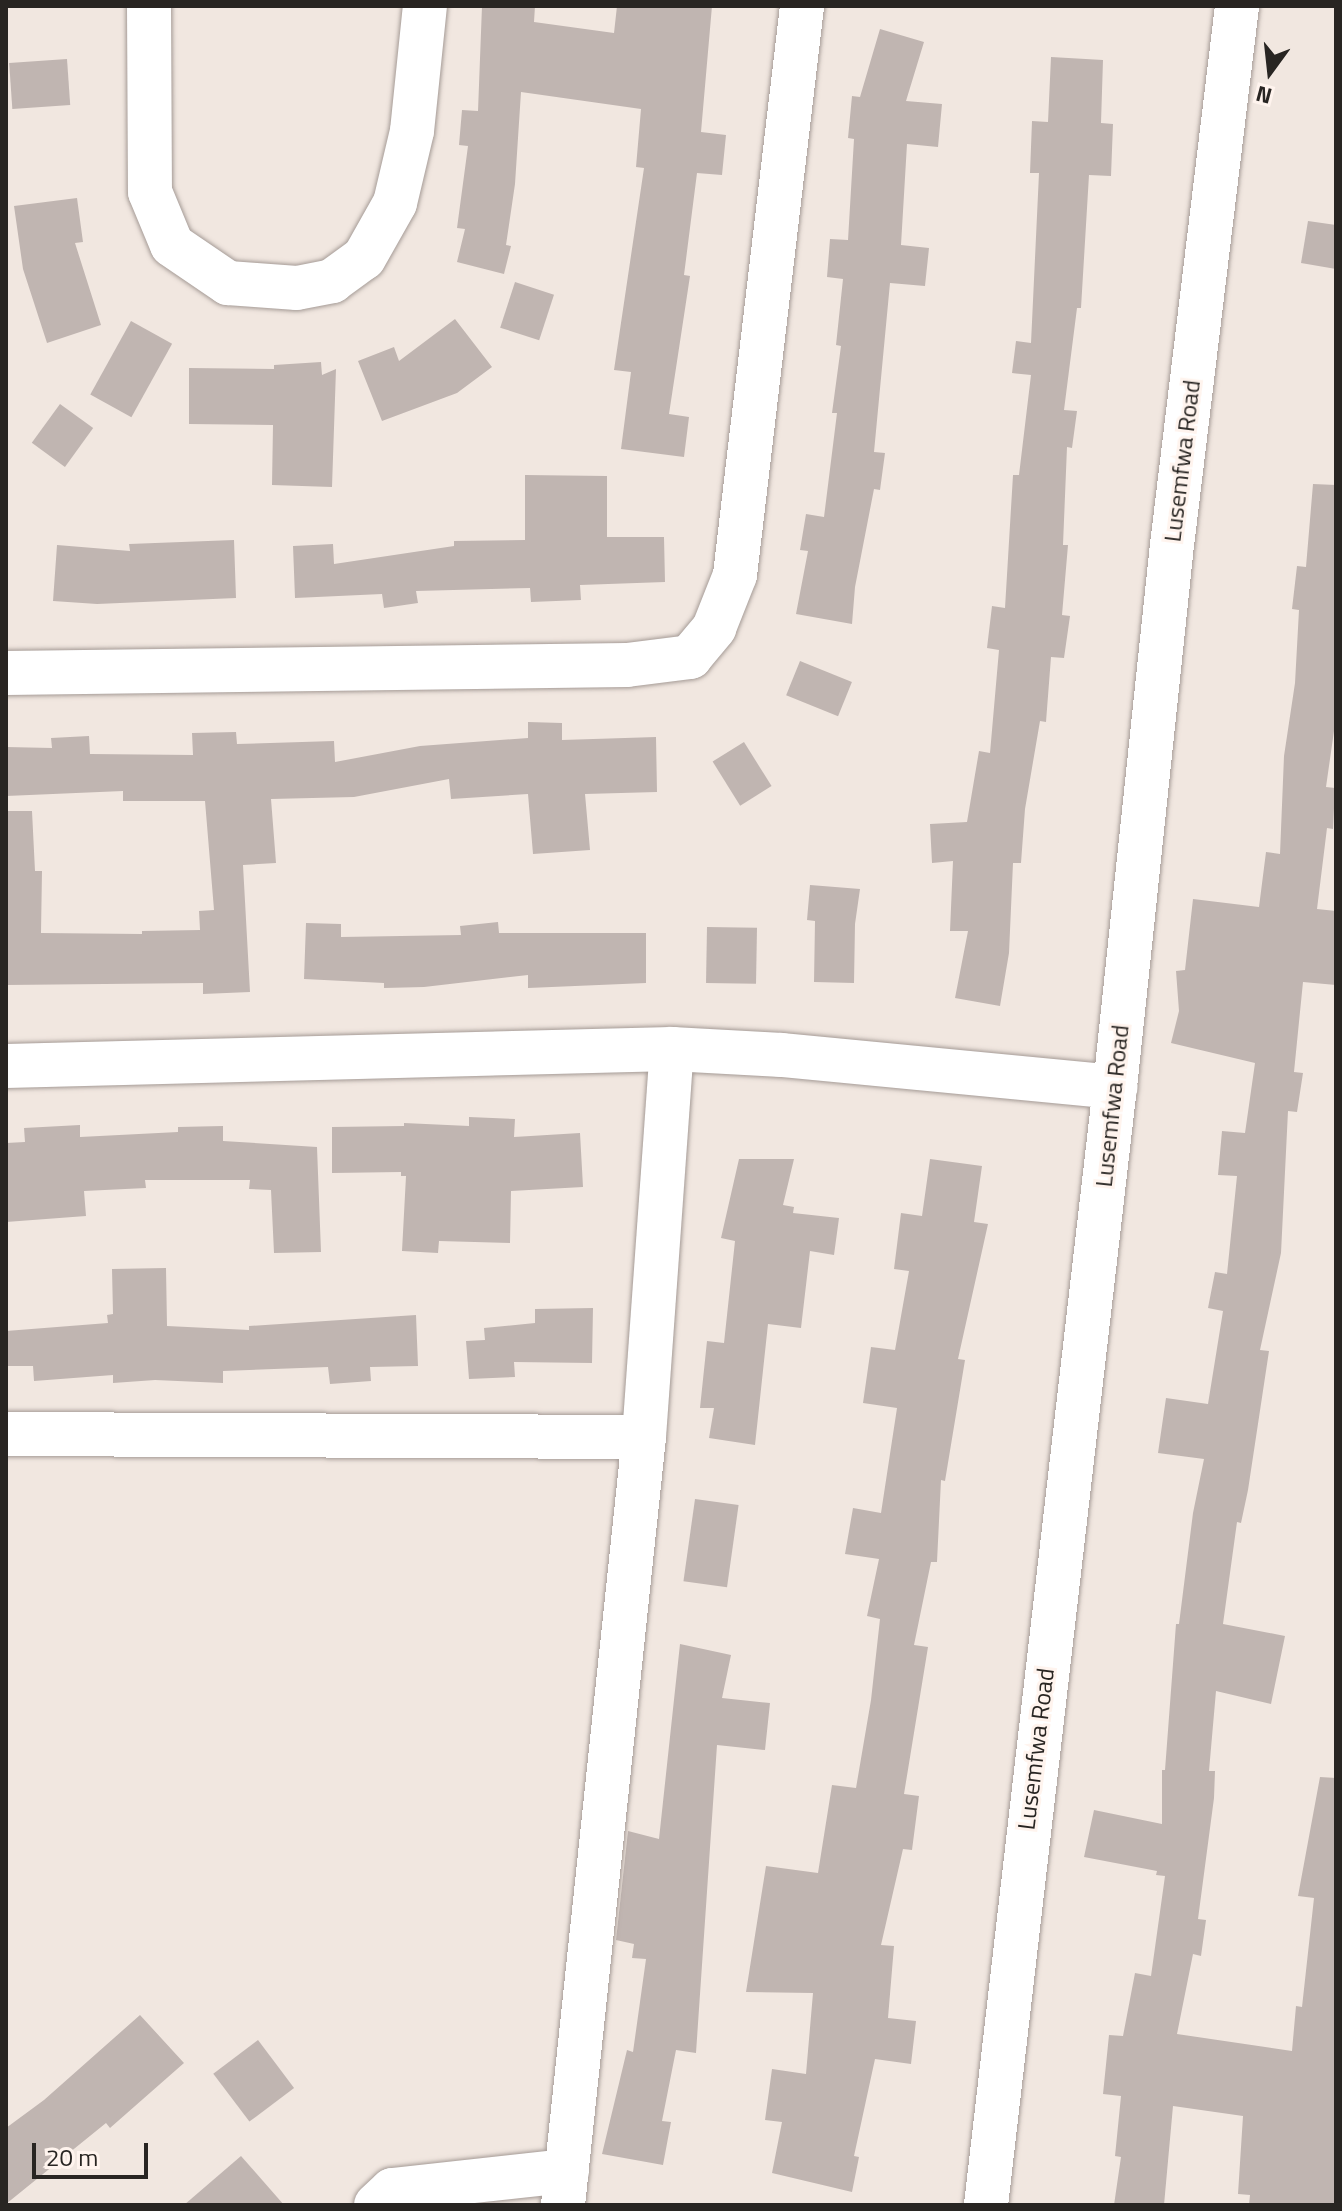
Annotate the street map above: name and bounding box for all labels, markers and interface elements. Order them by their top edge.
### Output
north arrow [1230,32,1310,112]
text: N [1252,77,1276,114]
street label: Lusemfwa Road [1158,378,1206,544]
street label: Lusemfwa Road [1089,1024,1135,1188]
street label: Lusemfwa Road [1012,1666,1060,1832]
scale bar [36,2127,152,2177]
text: 20 m [46,2139,98,2175]

